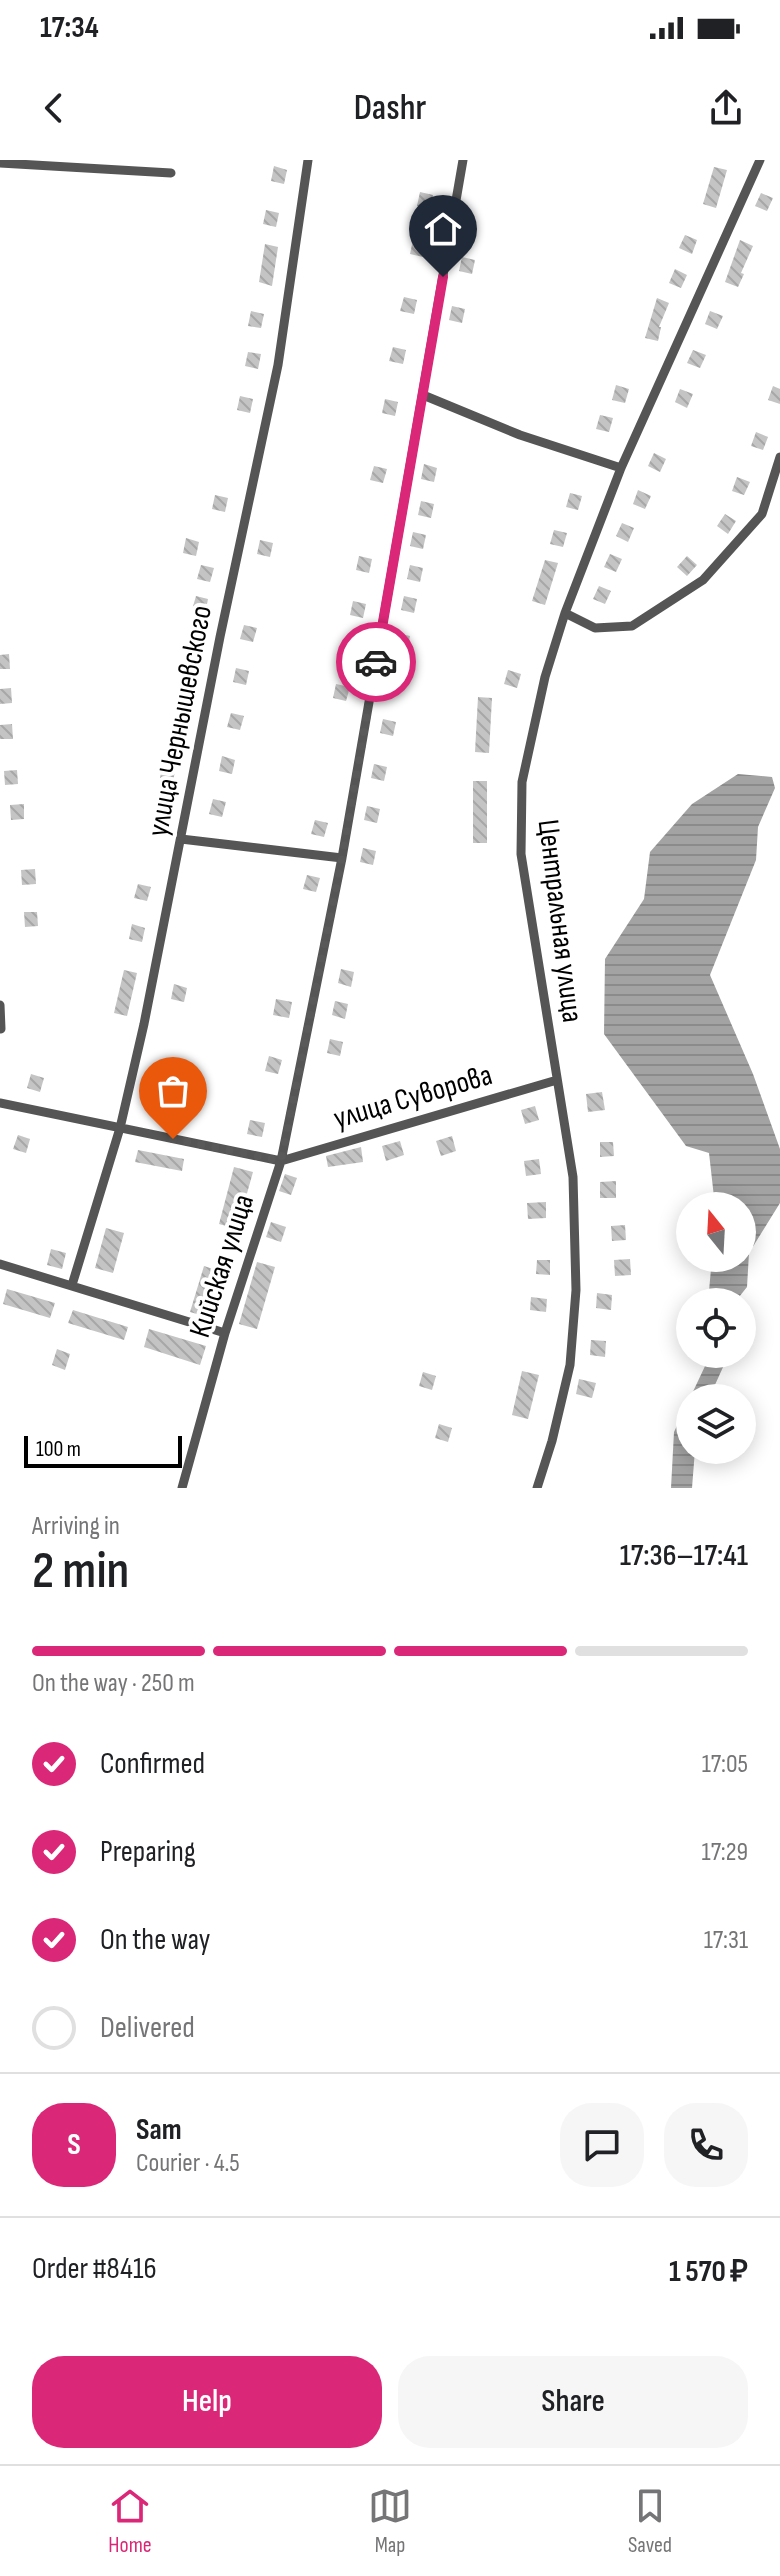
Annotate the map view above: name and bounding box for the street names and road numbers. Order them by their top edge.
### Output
street label: улица Чернышевского [140,602,220,840]
street label: Центральная улица [530,817,590,1025]
street label: улица Суворова [330,1057,496,1137]
street label: Кийская улица [182,1190,262,1342]

